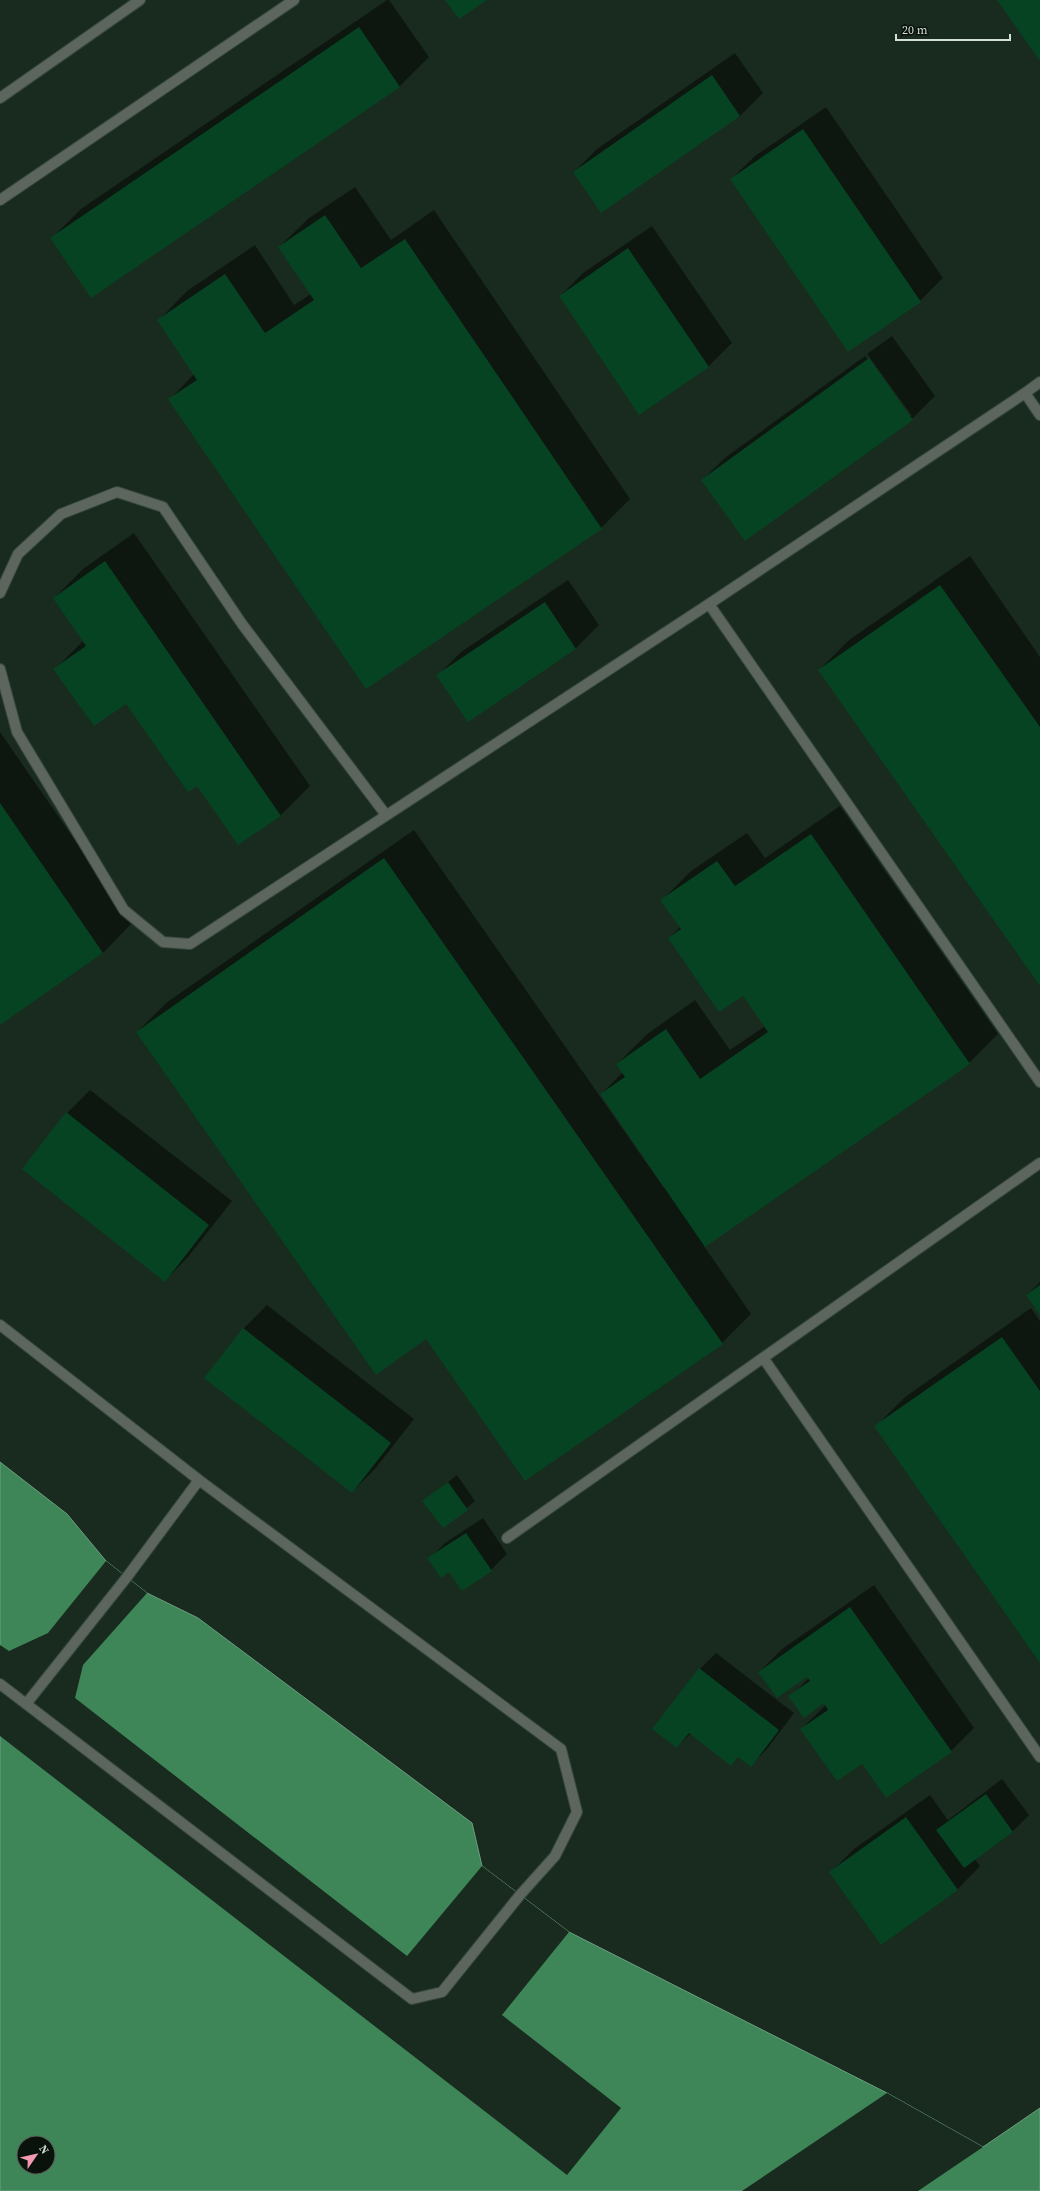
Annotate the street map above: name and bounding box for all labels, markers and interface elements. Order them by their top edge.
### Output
scale bar [896,16,1010,42]
text: 20 m [902,22,928,38]
north arrow [16,2135,56,2175]
text: N [35,2142,52,2157]

